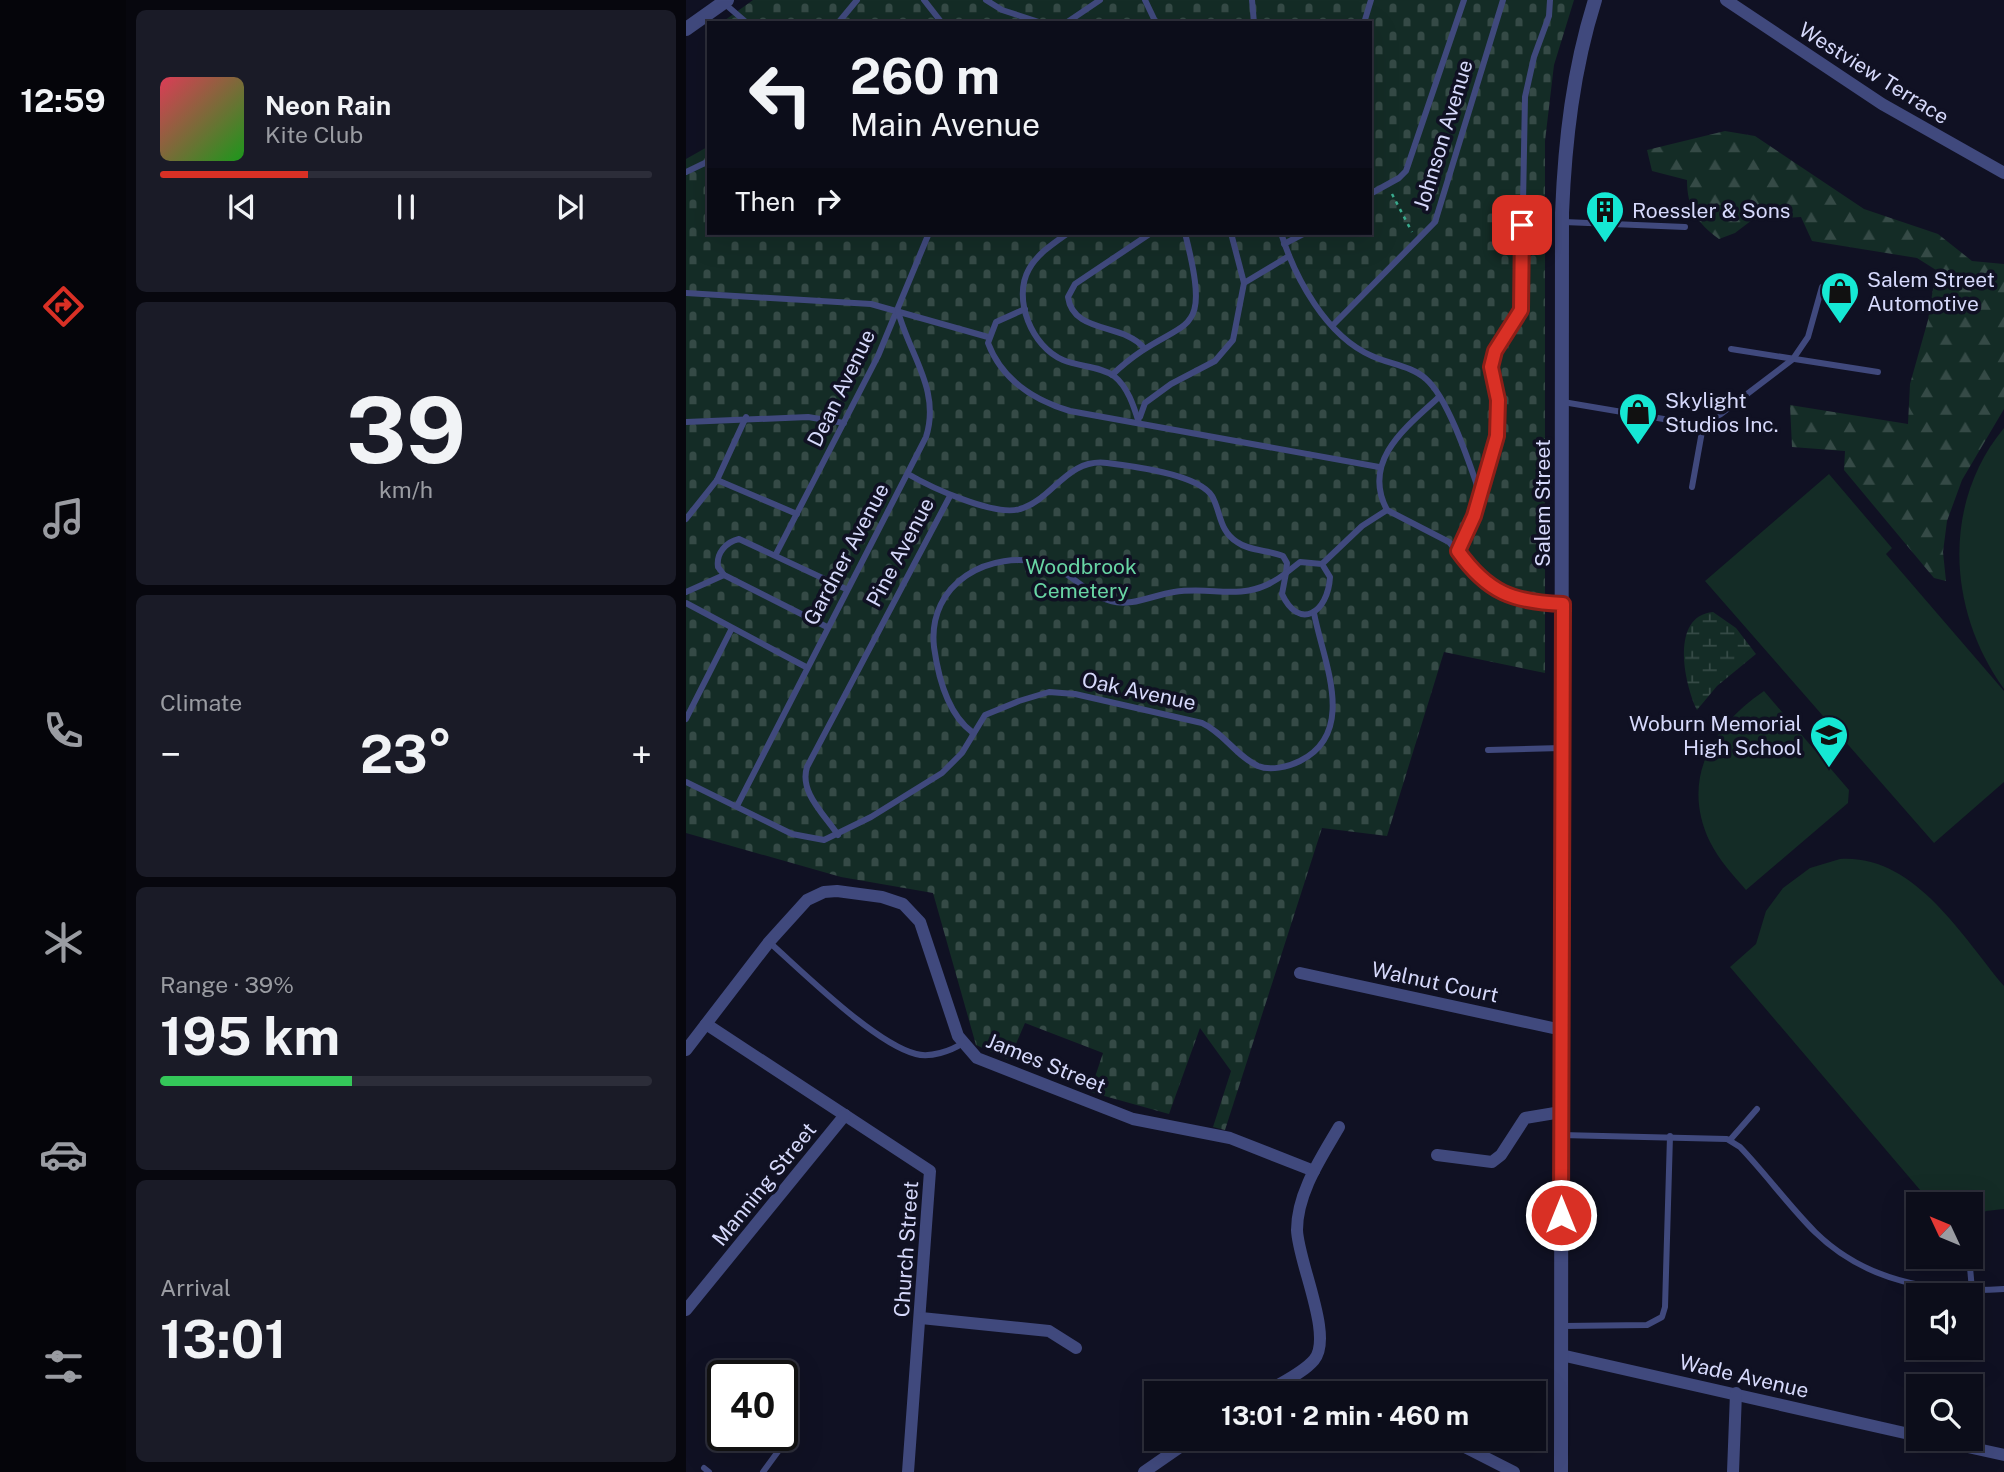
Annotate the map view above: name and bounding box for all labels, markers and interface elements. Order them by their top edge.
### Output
street label: Westview Terrace [1794,17,1954,129]
text: 260 m [850,47,1000,105]
icon: left [735,49,826,140]
street label: Johnson Avenue [1408,57,1478,213]
text: 12:59 [20,82,106,119]
text: Neon Rain [265,90,391,121]
text: Main Avenue [850,106,1040,143]
text: Kite Club [265,121,363,148]
icon: right [809,182,847,220]
text: Then [735,186,795,217]
icon: previous [223,188,261,226]
icon: pause [387,188,425,226]
icon: next [551,188,589,226]
building icon: Roessler & Sons [1584,189,1626,244]
pin [1492,195,1552,255]
place label: Roessler & Sons [1632,198,1790,223]
icon: arrive [1503,206,1541,244]
place label: Salem Street Automotive [1867,267,1995,316]
shop icon: Salem Street Automotive [1819,270,1861,325]
icon: directions [39,282,88,331]
street label: Dean Avenue [802,325,880,451]
text: 39 [346,377,466,483]
place label: Skylight Studios Inc. [1665,388,1778,437]
shop icon: Skylight Studios Inc. [1617,391,1659,446]
street label: Salem Street [1530,439,1555,567]
text: km/h [379,476,433,503]
street label: Gardner Avenue [798,479,894,629]
street label: Pine Avenue [861,493,939,611]
icon: music [39,494,88,543]
park label: Woodbrook Cemetery [1025,554,1137,603]
street label: Oak Avenue [1080,667,1198,715]
text: Climate [160,689,242,716]
icon: phone [39,706,88,755]
place label: Woburn Memorial High School [1629,711,1802,760]
school or university icon: Woburn Memorial High School [1808,714,1850,769]
text: 23° [360,724,452,785]
text: − [160,732,181,777]
text: + [631,732,652,777]
icon: climate [39,918,88,967]
street label: Walnut Court [1369,956,1501,1008]
text: Range · 39% [160,971,294,998]
text: 195 km [160,1006,340,1067]
street label: James Street [983,1028,1109,1098]
street label: Manning Street [707,1117,821,1251]
icon: car [39,1130,88,1179]
position arrow [1524,1178,1598,1252]
street label: Church Street [889,1180,923,1318]
north arrow [1906,1192,1983,1269]
map controls [1906,1192,1983,1451]
text: Arrival [160,1274,231,1301]
button: sound [1906,1283,1983,1360]
text: 13:01 [160,1309,287,1370]
icon: filters [39,1342,88,1391]
street label: Wade Avenue [1677,1349,1811,1403]
speed limit sign: 40 [707,1360,798,1451]
button: search [1906,1374,1983,1451]
text: 13:01 · 2 min · 460 m [1221,1400,1469,1431]

